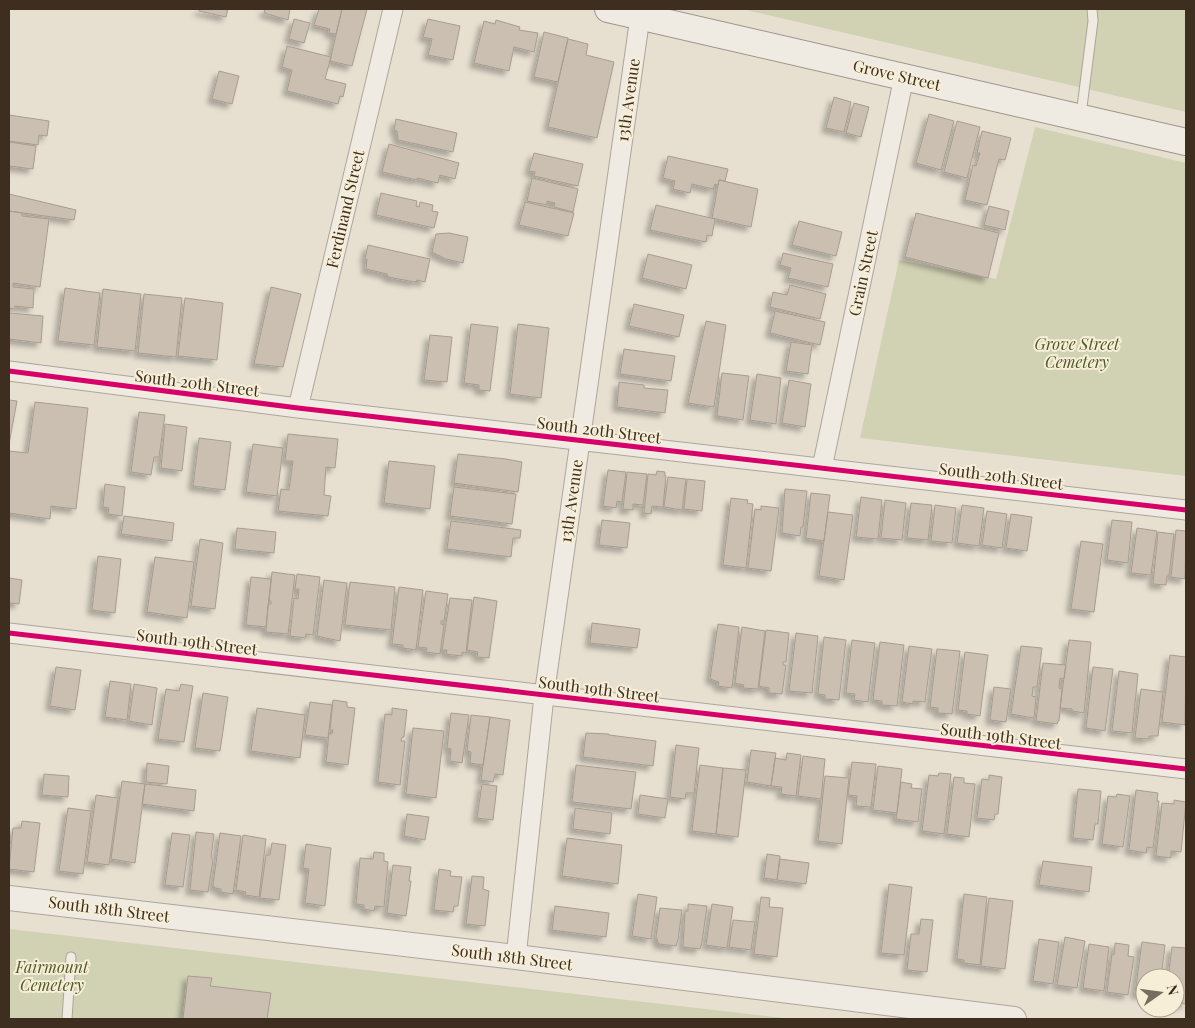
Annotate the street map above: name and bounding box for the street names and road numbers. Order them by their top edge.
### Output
street label: Grove Street [851,54,943,95]
street label: 13th Avenue [611,57,644,143]
street label: Ferdinand Street [321,147,368,270]
street label: Grain Street [843,228,882,318]
street label: South 20th Street [134,364,261,401]
street label: South 20th Street [536,411,663,448]
street label: South 20th Street [938,457,1065,494]
street label: 13th Avenue [554,458,587,544]
street label: South 19th Street [135,624,259,659]
street label: South 19th Street [537,671,661,706]
street label: South 19th Street [939,718,1063,753]
street label: South 18th Street [47,891,171,926]
street label: South 18th Street [450,939,574,974]

